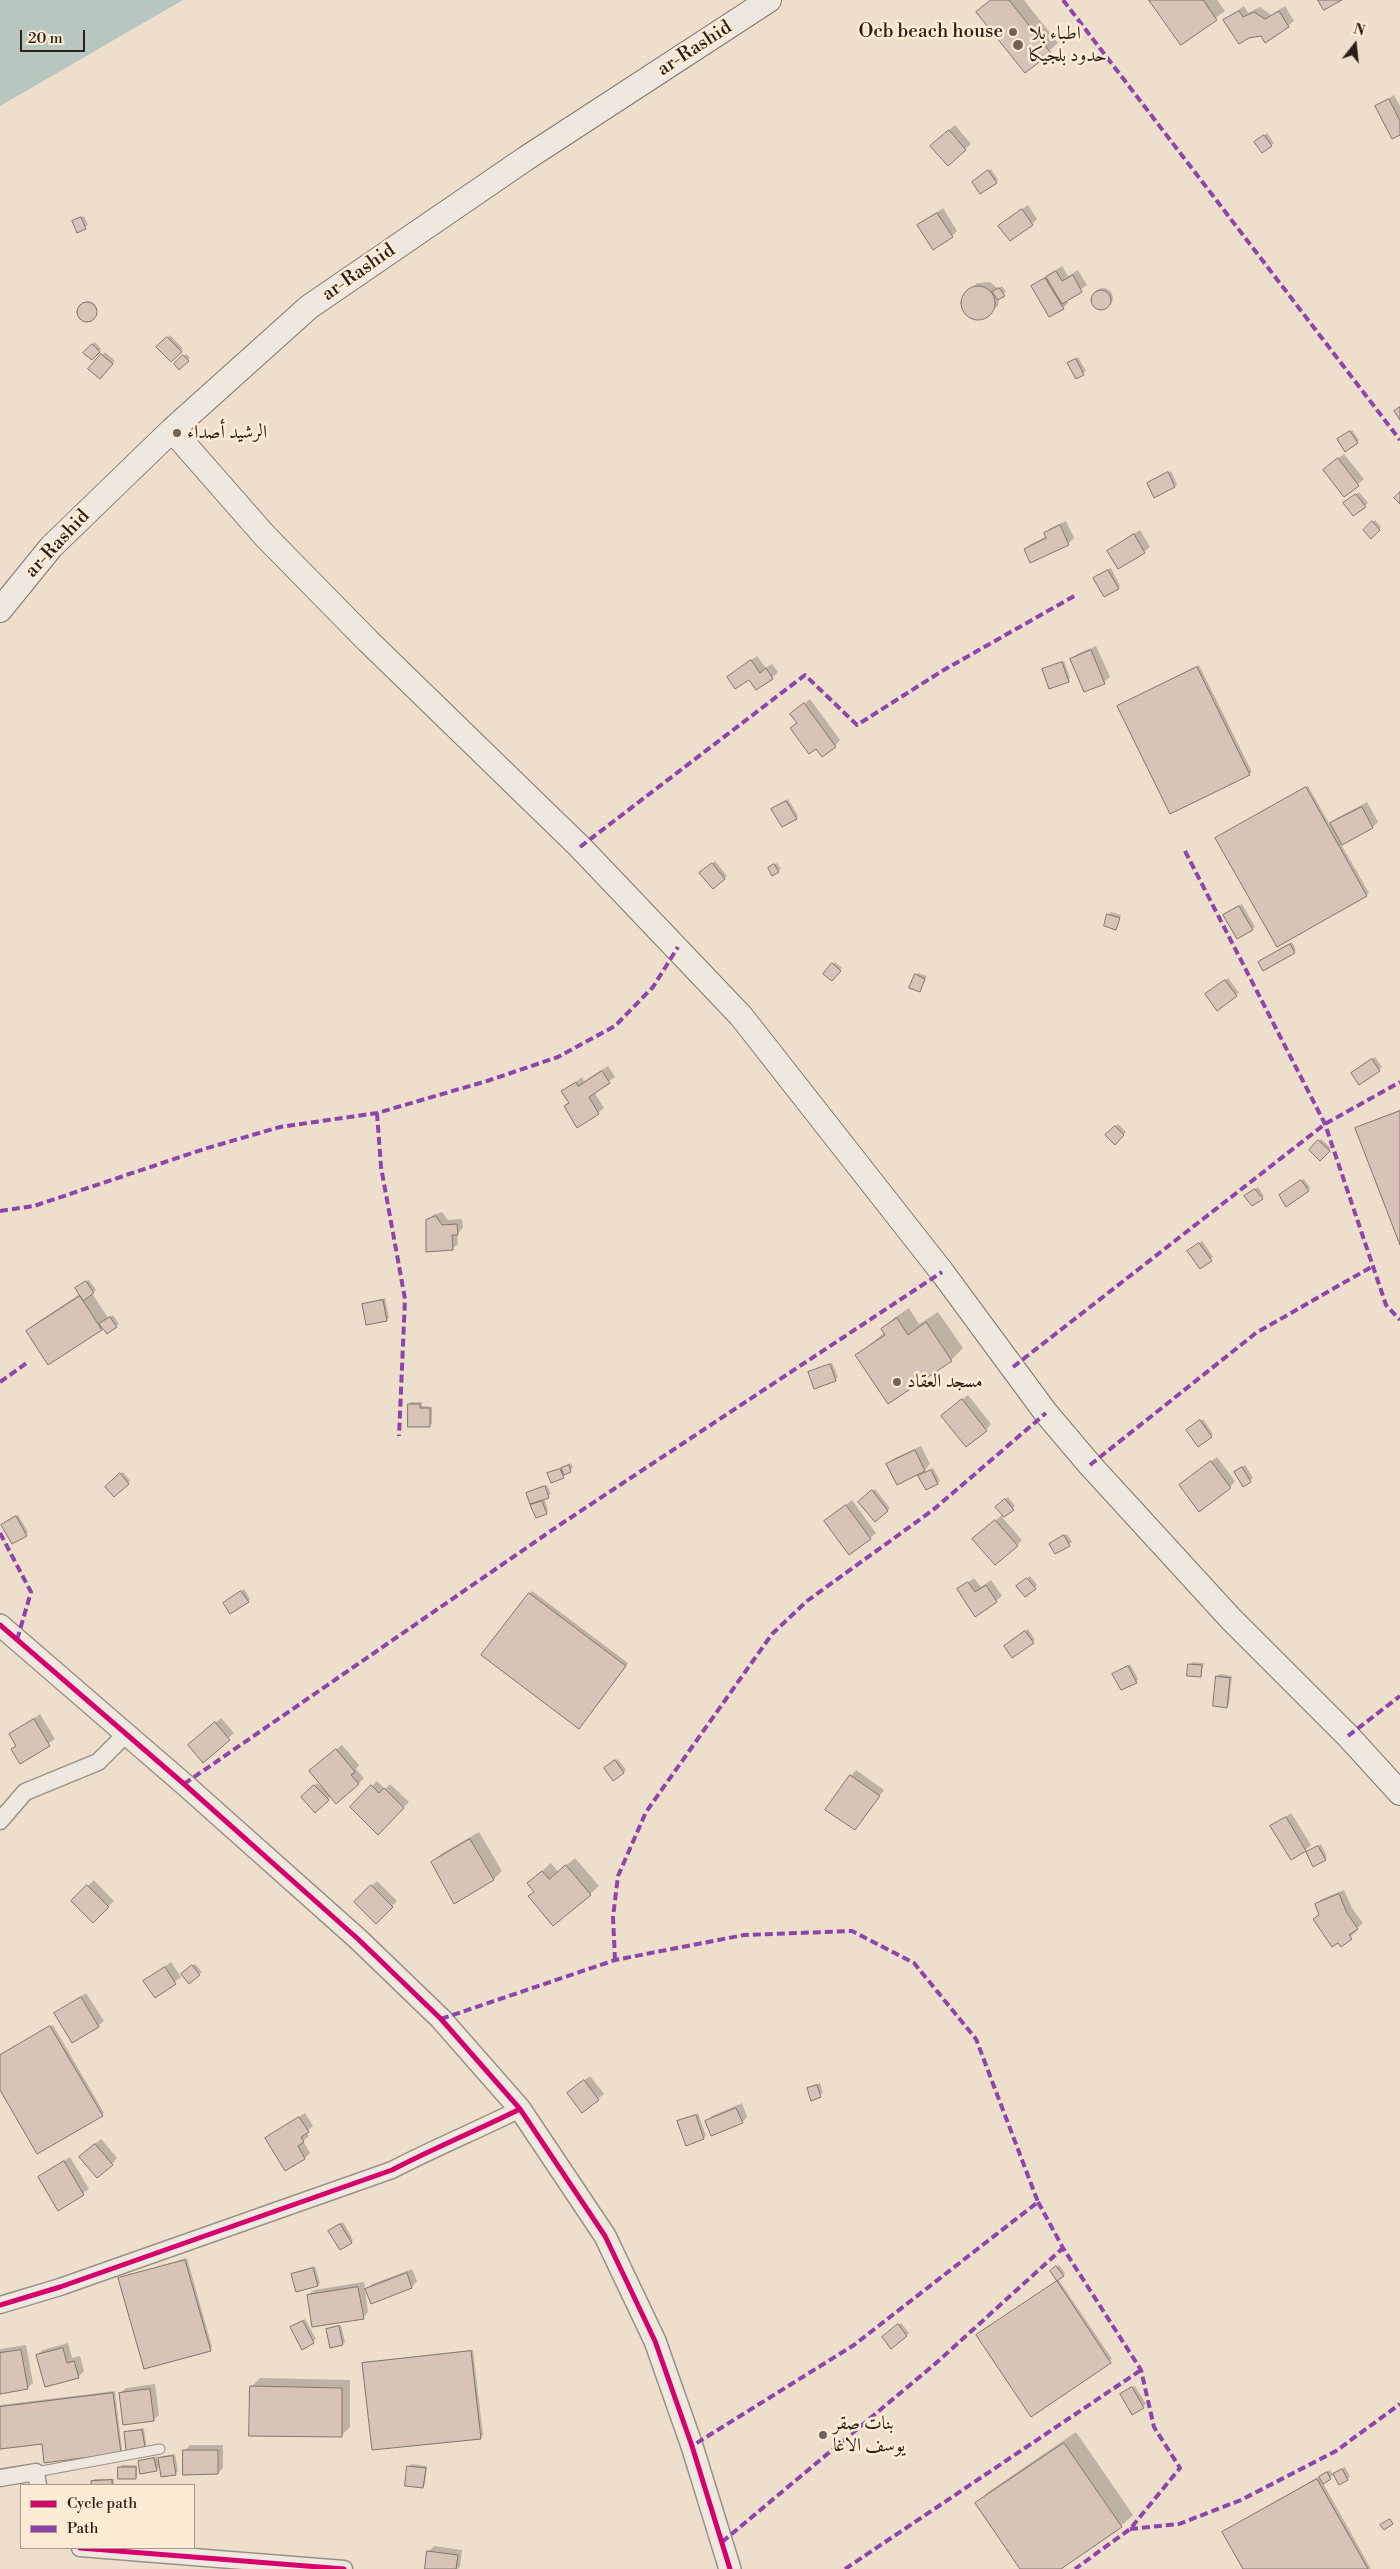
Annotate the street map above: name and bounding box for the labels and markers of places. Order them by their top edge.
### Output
place label: Ocb beach house [858,21,1003,43]
place label: اطباء بلا حدود بلجيكا [1029,23,1107,67]
marker: Ocb beach house [1007,26,1019,38]
marker: اطباء بلا حدود بلجيكا [1011,38,1025,52]
place label: الرشيد أصداء [187,422,267,444]
marker: الرشيد أصداء [171,427,183,439]
place label: مسجد العقاد [907,1371,983,1393]
marker: مسجد العقاد [891,1376,903,1388]
place label: بنات صقر يوسف الاغا [833,2413,905,2457]
marker: بنات صقر يوسف الاغا [817,2429,829,2441]

